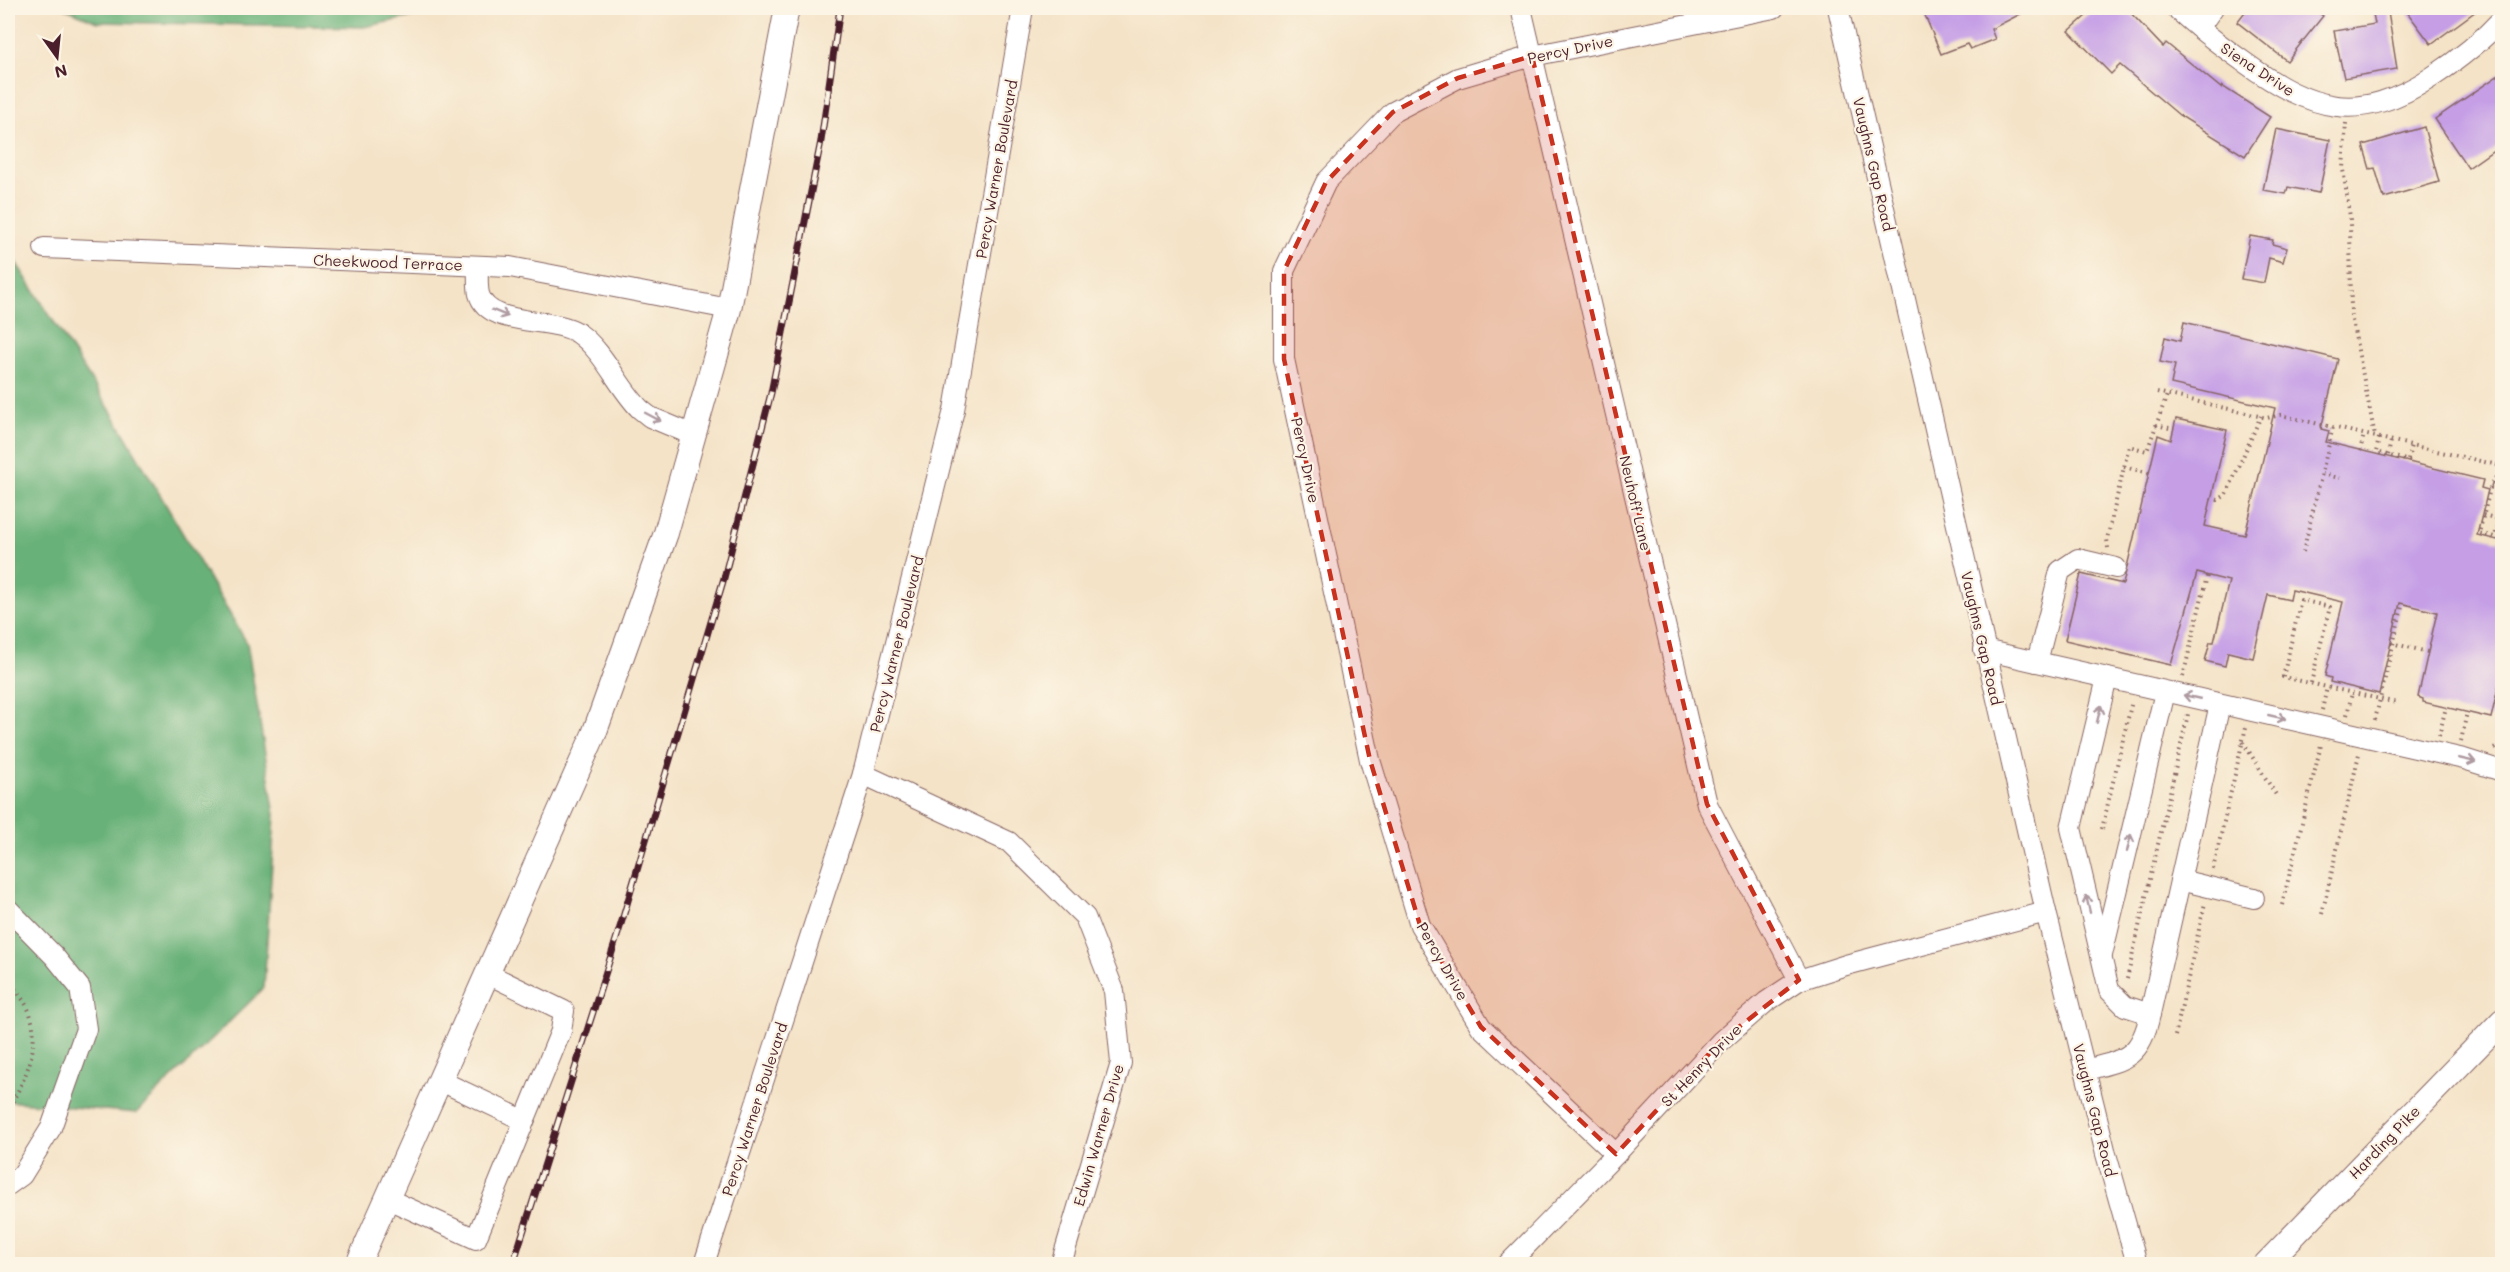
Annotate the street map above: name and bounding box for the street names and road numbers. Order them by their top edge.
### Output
street label: Percy Drive [1525,30,1615,68]
street label: Siena Drive [2217,38,2299,100]
street label: Percy Warner Boulevard [970,78,1022,260]
street label: Vaughns Gap Road [1849,95,1899,233]
street label: Cheekwood Terrace [313,249,463,275]
street label: Percy Drive [1287,415,1325,505]
street label: Neuhoff Lane [1615,453,1657,553]
street label: Percy Warner Boulevard [864,554,928,734]
street label: Vaughns Gap Road [1957,569,2007,707]
street label: Percy Drive [1413,918,1473,1004]
street label: St Henry Drive [1656,1019,1746,1111]
street label: Percy Warner Boulevard [716,1020,792,1198]
street label: Vaughns Gap Road [2069,1041,2121,1179]
street label: Edwin Warner Drive [1068,1062,1128,1208]
street label: Harding Pike [2344,1101,2424,1183]

